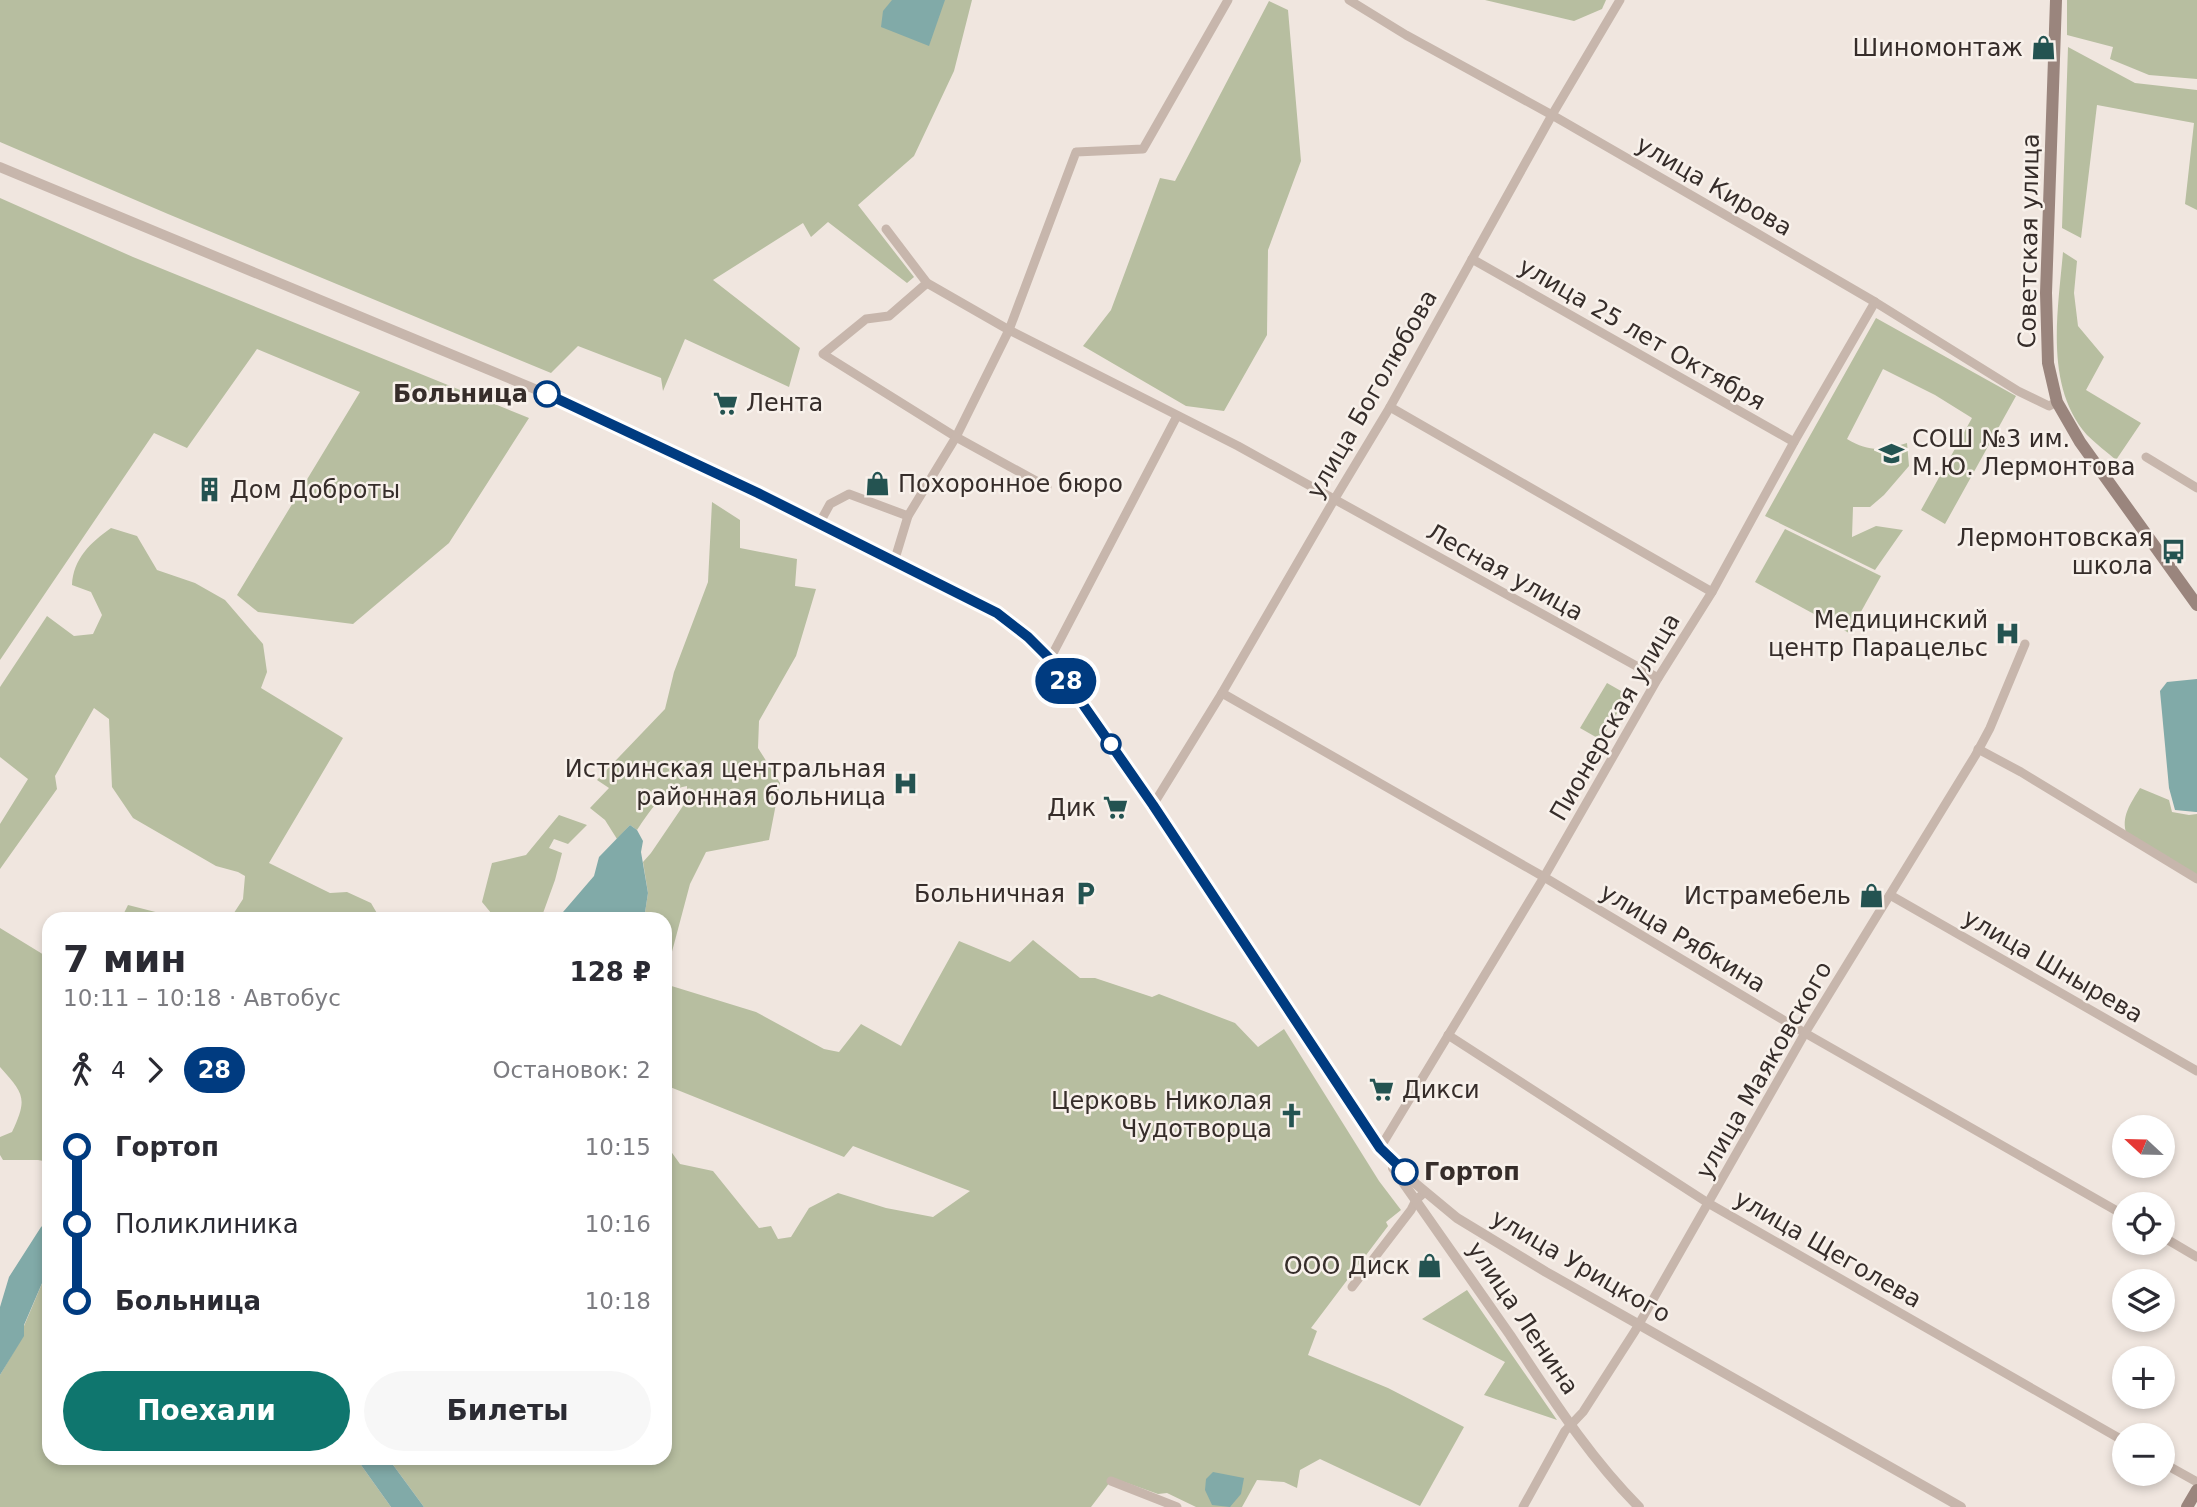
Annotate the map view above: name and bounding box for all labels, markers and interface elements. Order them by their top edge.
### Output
place label: Шиномонтаж [1853,34,2023,62]
shop icon: Шиномонтаж [2029,34,2057,62]
street label: улица Кирова [1631,130,1797,242]
street label: Советская улица [2013,133,2045,349]
street label: улица 25 лет Октября [1514,252,1770,416]
street label: улица Боголюбова [1301,285,1443,503]
place label: Больница [393,380,528,408]
marker: Больница [534,381,560,407]
supermarket icon: Лента [712,389,740,417]
place label: Лента [746,389,823,417]
place label: СОШ №3 им. М.Ю. Лермонтова [1912,425,2136,481]
school or university icon: СОШ №3 им. М.Ю. Лермонтова [1878,439,1906,467]
shop icon: Похоронное бюро [864,470,892,498]
place label: Похоронное бюро [898,470,1123,498]
building icon: Дом Доброты [196,476,224,504]
place label: Дом Доброты [230,476,400,504]
street label: Лесная улица [1422,517,1588,627]
place label: Лермонтовская школа [1957,524,2153,580]
bus stop icon: Лермонтовская школа [2159,538,2187,566]
place label: Медицинский центр Парацельс [1768,606,1988,662]
street label: Пионерская улица [1544,608,1686,826]
hospital icon: Медицинский центр Парацельс [1994,620,2022,648]
line badge: 28 [1034,658,1098,704]
text: 28 [1049,667,1083,695]
unlabelled marker [1101,734,1121,754]
place label: Истринская центральная районная больница [565,755,886,811]
hospital icon: Истринская центральная районная больница [892,769,920,797]
place label: Дик [1047,794,1096,822]
supermarket icon: Дик [1102,794,1130,822]
street label: улица Рябкина [1595,878,1771,998]
place label: Больничная [914,880,1065,908]
parking icon: Больничная [1071,880,1099,908]
place label: Истрамебель [1684,882,1851,910]
shop icon: Истрамебель [1857,882,1885,910]
street label: улица Шнырева [1958,903,2148,1029]
text: 7 мин [63,937,187,981]
street label: улица Маяковского [1690,956,1838,1184]
text: 128 ₽ [570,957,651,987]
text: 10:11 – 10:18 · Автобус [63,985,341,1011]
icon: walk [63,1051,101,1089]
icon: forward [136,1051,174,1089]
text: 28 [198,1056,231,1084]
text: 4 [111,1057,126,1083]
text: Остановок: 2 [492,1057,651,1083]
supermarket icon: Дикси [1368,1076,1396,1104]
place label: Дикси [1402,1076,1480,1104]
place label: Церковь Николая Чудотворца [1051,1087,1272,1143]
church icon: Церковь Николая Чудотворца [1278,1101,1306,1129]
north arrow [2112,1115,2175,1178]
map controls [2112,1115,2175,1486]
text: Гортоп [115,1132,219,1162]
text: 10:15 [585,1134,651,1160]
place label: Гортоп [1424,1158,1520,1186]
marker: Гортоп [1392,1159,1418,1185]
street label: улица Щеголева [1730,1184,1926,1314]
button: locate [2112,1192,2175,1255]
street label: улица Урицкого [1486,1203,1676,1329]
text: Поликлиника [115,1209,299,1239]
text: 10:16 [585,1211,651,1237]
street label: улица Ленина [1462,1236,1584,1400]
place label: ООО Диск [1284,1252,1410,1280]
shop icon: ООО Диск [1416,1252,1444,1280]
button: layers [2112,1269,2175,1332]
text: Больница [115,1286,261,1316]
text: 10:18 [585,1288,651,1314]
button: + [2112,1346,2175,1409]
button: Поехали [63,1371,350,1451]
button: Билеты [364,1371,651,1451]
button: − [2112,1423,2175,1486]

